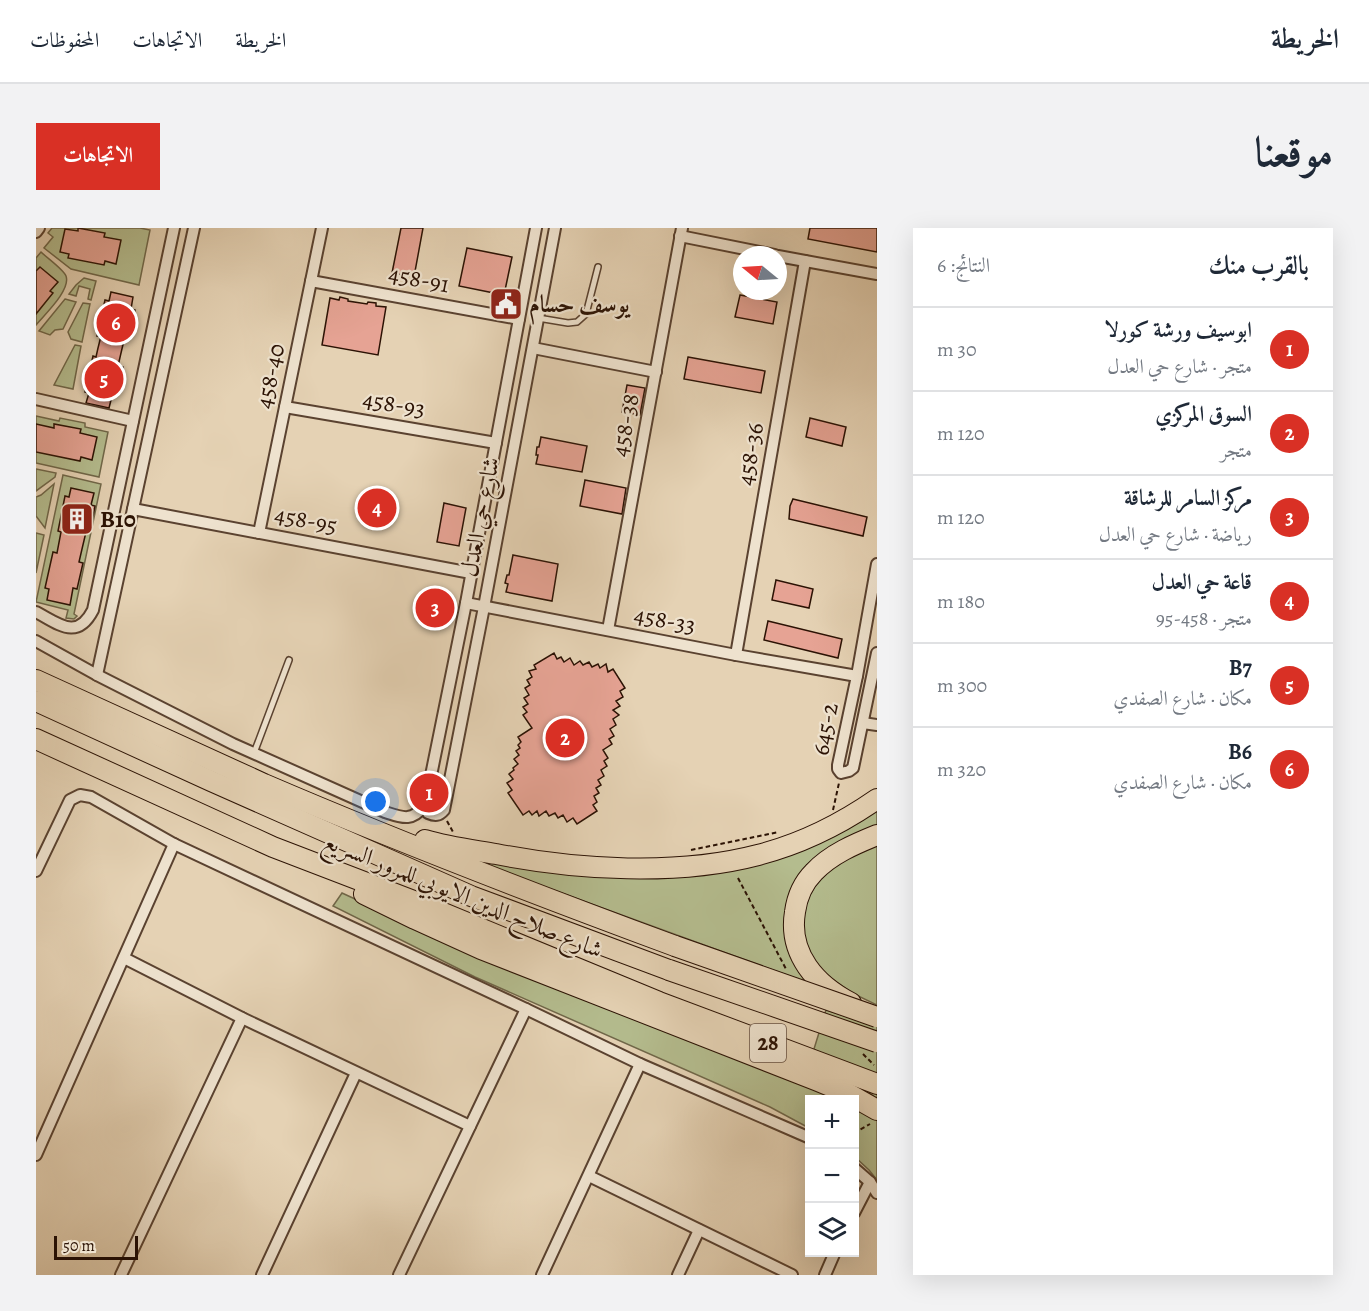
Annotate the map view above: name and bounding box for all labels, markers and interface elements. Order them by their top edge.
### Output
text: الخريطة [1271,20,1339,58]
text: المحفوظات [30,26,99,54]
text: الاتجاهات [132,26,202,54]
text: الخريطة [235,26,286,54]
button: الاتجاهات [36,123,160,190]
text: موقعنا [1255,123,1333,180]
north arrow [733,246,787,300]
text: بالقرب منك [1208,248,1309,283]
text: النتائج: 6 [937,252,990,279]
street label: 458-91 [386,257,452,301]
public building icon: يوسف حسام [488,286,524,322]
place label: يوسف حسام [529,288,631,325]
pin: 6 [96,300,136,346]
text: ابوسيف ورشة كورلا [1104,315,1252,345]
text: 30 m [937,336,977,363]
text: 1 [1286,336,1293,363]
street label: 458-40 [248,341,292,411]
text: متجر · شارع حي العدل [1107,353,1252,380]
pin: 5 [84,356,124,402]
street label: 458-93 [360,383,428,425]
street label: 458-38 [603,391,647,459]
text: السوق المركزي [1155,399,1252,429]
street label: 458-36 [729,420,771,488]
text: 120 m [937,420,985,447]
text: 2 [1285,420,1294,447]
text: متجر [1220,437,1252,464]
street label: شارع حي العدل [453,454,511,580]
text: مركز السامر للرشاقة [1124,483,1252,513]
pin: 4 [358,486,396,530]
street label: 458-95 [272,498,340,542]
building icon: B10 [59,501,95,537]
place label: B10 [100,503,136,535]
text: 120 m [937,504,985,531]
text: 3 [1285,504,1294,531]
text: رياضة · شارع حي العدل [1099,521,1252,548]
text: قاعة حي العدل [1152,567,1252,597]
pin: 3 [416,586,454,631]
text: 180 m [937,588,985,615]
text: 4 [1285,588,1294,615]
street label: 458-33 [632,598,698,642]
text: متجر · 458-95 [1156,605,1252,632]
text: B7 [1229,653,1252,683]
text: 300 m [937,672,987,699]
text: 5 [1285,672,1294,699]
text: مكان · شارع الصفدي [1113,685,1252,712]
street label: 645-2 [804,700,846,758]
pin: 2 [546,716,584,760]
text: B6 [1228,737,1252,767]
text: 320 m [937,756,986,783]
text: 6 [1285,756,1294,783]
text: مكان · شارع الصفدي [1113,769,1252,796]
pin: 1 [410,770,448,816]
your location [361,787,390,816]
street label: شارع صلاح الدين الايوبي للمرور السريع [316,824,608,971]
road number: 28 [750,1024,786,1062]
map controls [805,1095,859,1257]
button: + [805,1095,859,1149]
button: − [805,1149,859,1203]
button: layers [805,1203,859,1257]
scale bar [54,1233,138,1260]
text: 50 m [63,1235,95,1257]

